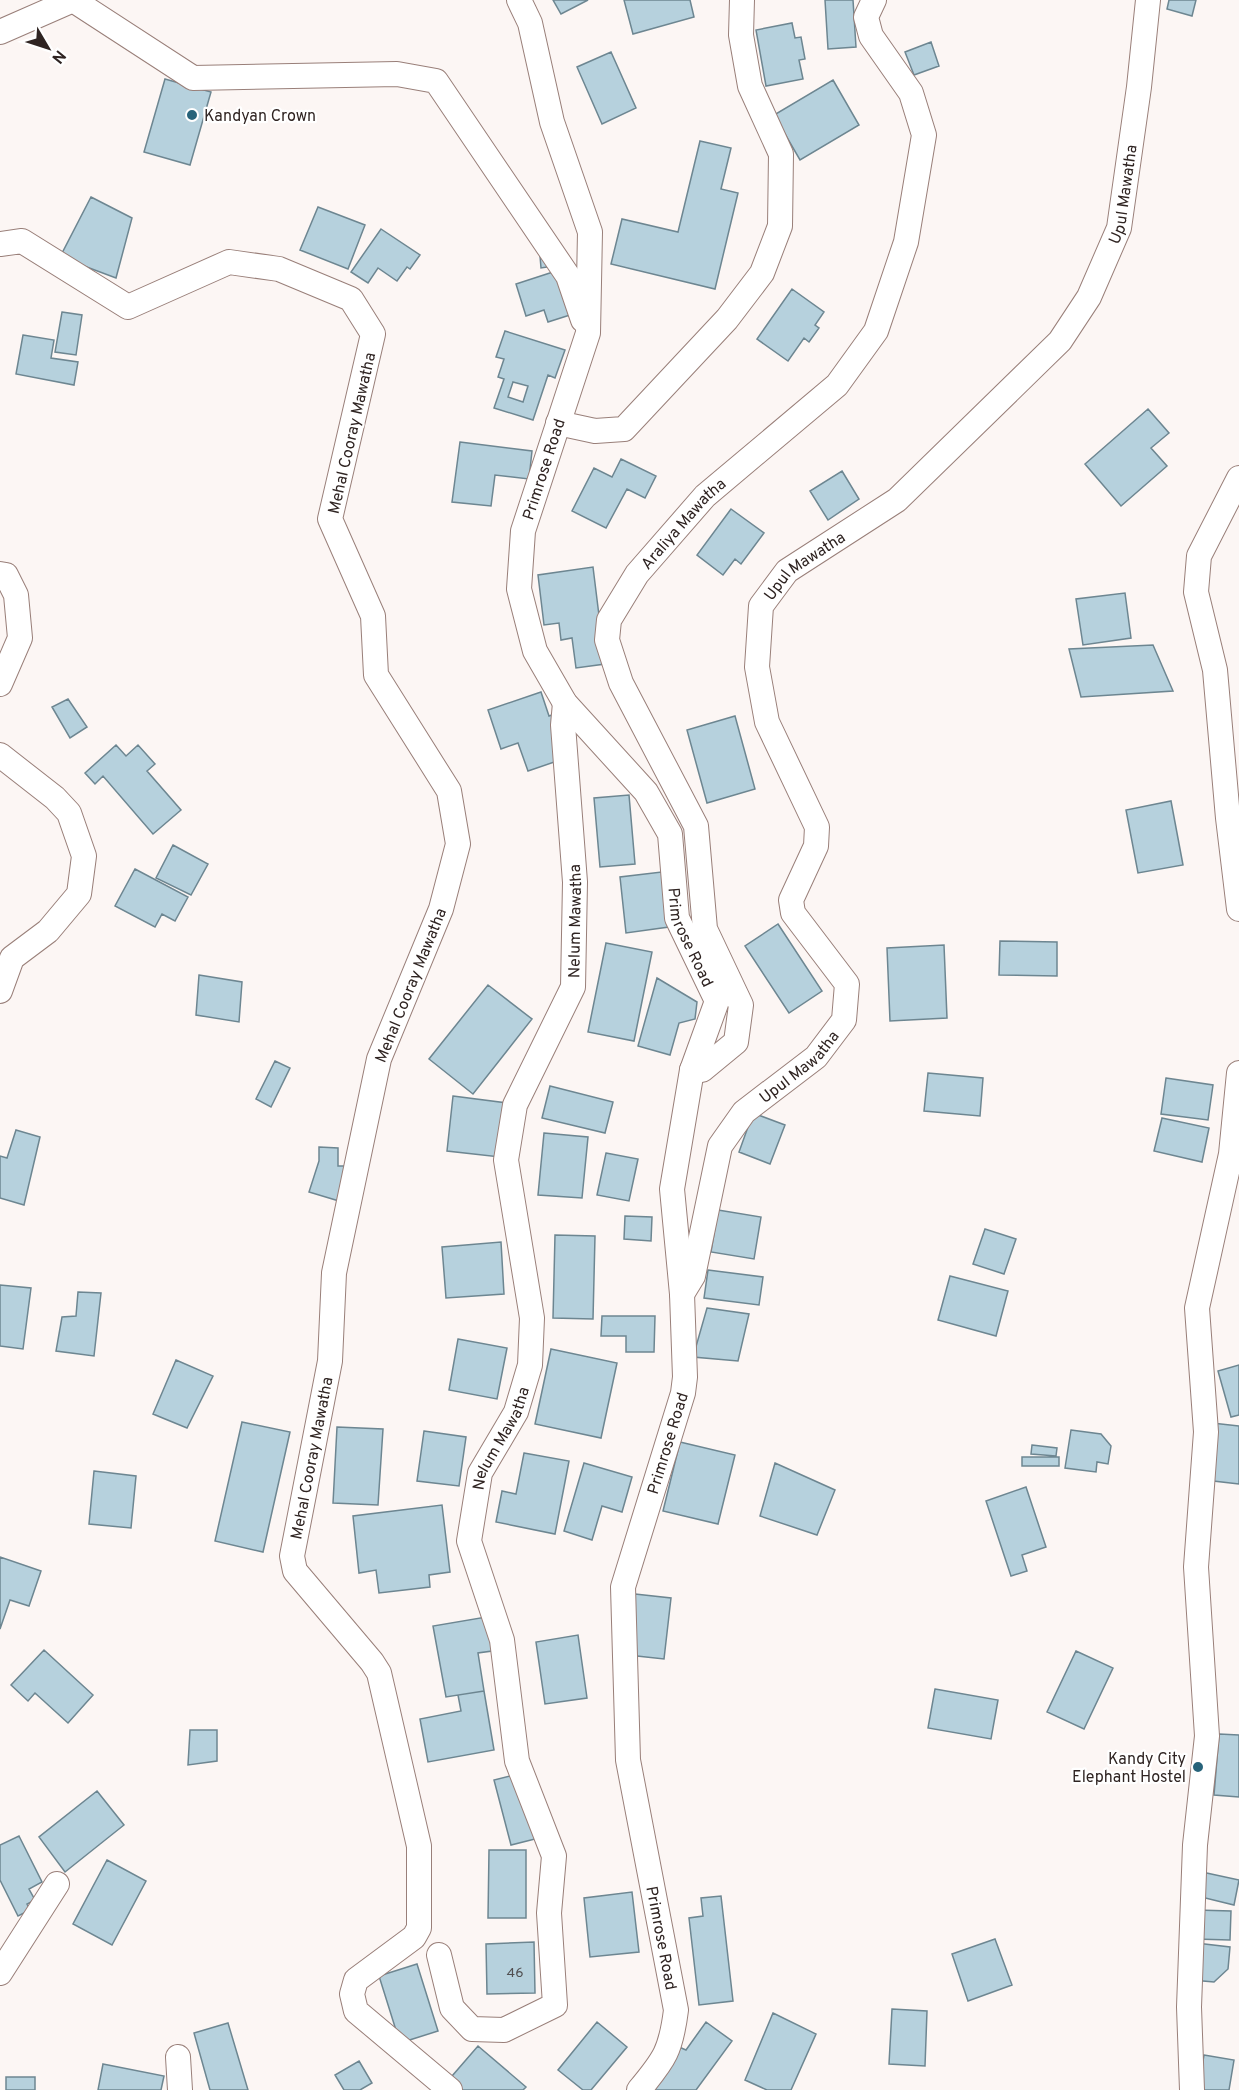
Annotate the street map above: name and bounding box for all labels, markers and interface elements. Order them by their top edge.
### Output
north arrow [18,18,78,78]
text: N [47,45,69,67]
place label: Kandyan Crown [204,107,316,127]
marker: Kandyan Crown [185,108,199,122]
street label: Upul Mawatha [1105,143,1143,248]
street label: Mehal Cooray Mawatha [325,351,381,516]
street label: Primrose Road [519,416,571,523]
street label: Araliya Mawatha [637,475,731,574]
street label: Upul Mawatha [761,528,850,605]
street label: Nelum Mawatha [565,863,587,978]
street label: Primrose Road [662,887,717,991]
street label: Mehal Cooray Mawatha [372,905,452,1066]
street label: Upul Mawatha [756,1027,844,1109]
street label: Mehal Cooray Mawatha [287,1375,339,1541]
street label: Nelum Mawatha [469,1385,535,1492]
street label: Primrose Road [644,1390,694,1497]
place label: Kandy City Elephant Hostel [1072,1750,1186,1788]
marker: Kandy City Elephant Hostel [1191,1760,1205,1774]
street label: Primrose Road [640,1885,680,1992]
house number: 46 [506,1965,524,1982]

